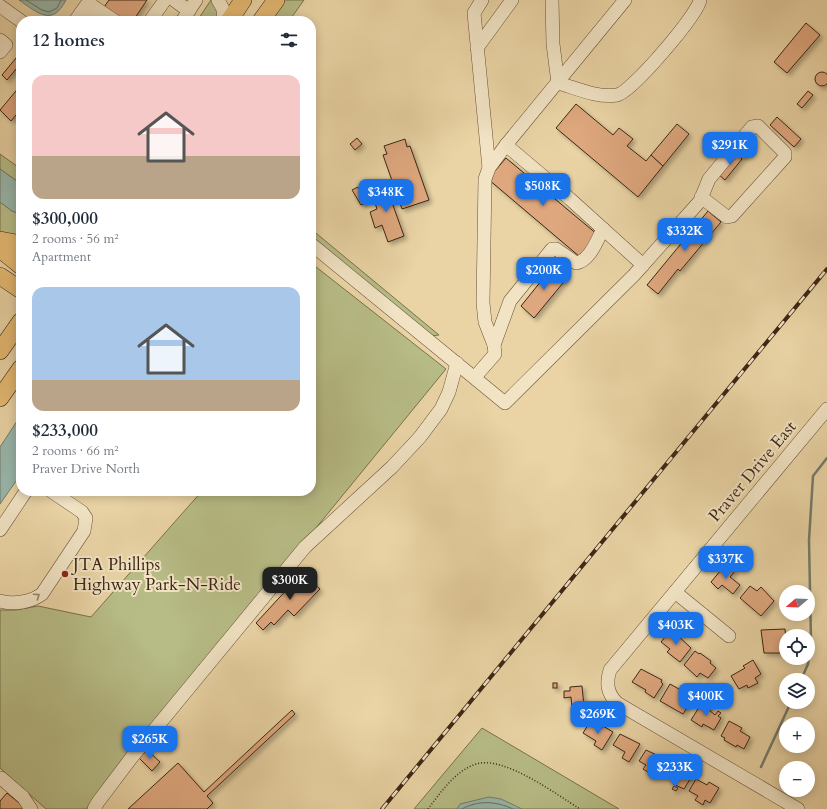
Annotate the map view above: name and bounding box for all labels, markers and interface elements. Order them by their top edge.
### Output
text: 12 homes [32,29,105,52]
icon: filters [278,29,300,51]
icon: home [130,101,202,173]
pin: $291K [702,132,758,166]
text: $291K [711,136,749,154]
pin: $508K [515,173,571,207]
text: $508K [524,177,562,195]
pin: $348K [358,179,414,213]
text: $348K [367,183,405,201]
text: $300,000 [32,207,98,230]
pin: $332K [657,218,713,252]
text: $332K [666,222,704,240]
text: 2 rooms · 56 m² [32,230,119,248]
text: Apartment [32,248,91,266]
pin: $200K [516,257,572,291]
text: $200K [525,261,563,279]
icon: home [130,313,202,385]
street label: Praver Drive East [703,415,802,527]
text: $233,000 [32,419,98,442]
text: 2 rooms · 66 m² [32,442,119,460]
text: Praver Drive North [32,460,140,478]
pin: $337K [698,546,754,580]
text: $337K [707,550,745,568]
place label: JTA Phillips Highway Park-N-Ride [70,553,241,596]
pin: $300K [262,567,318,601]
marker: JTA Phillips Highway Park-N-Ride [60,569,70,579]
text: $300K [271,571,309,589]
north arrow [779,585,815,621]
map controls [779,585,815,797]
one-way arrow [33,594,40,601]
pin: $403K [648,612,704,646]
text: $403K [657,616,695,634]
button: locate [779,629,815,665]
button: layers [779,673,815,709]
pin: $400K [678,683,734,717]
text: $400K [687,687,725,705]
pin: $269K [570,701,626,735]
text: $269K [579,705,617,723]
button: + [779,717,815,753]
pin: $265K [122,726,178,760]
text: $265K [131,730,169,748]
pin: $233K [647,754,703,788]
text: $233K [656,758,694,776]
button: − [779,761,815,797]

